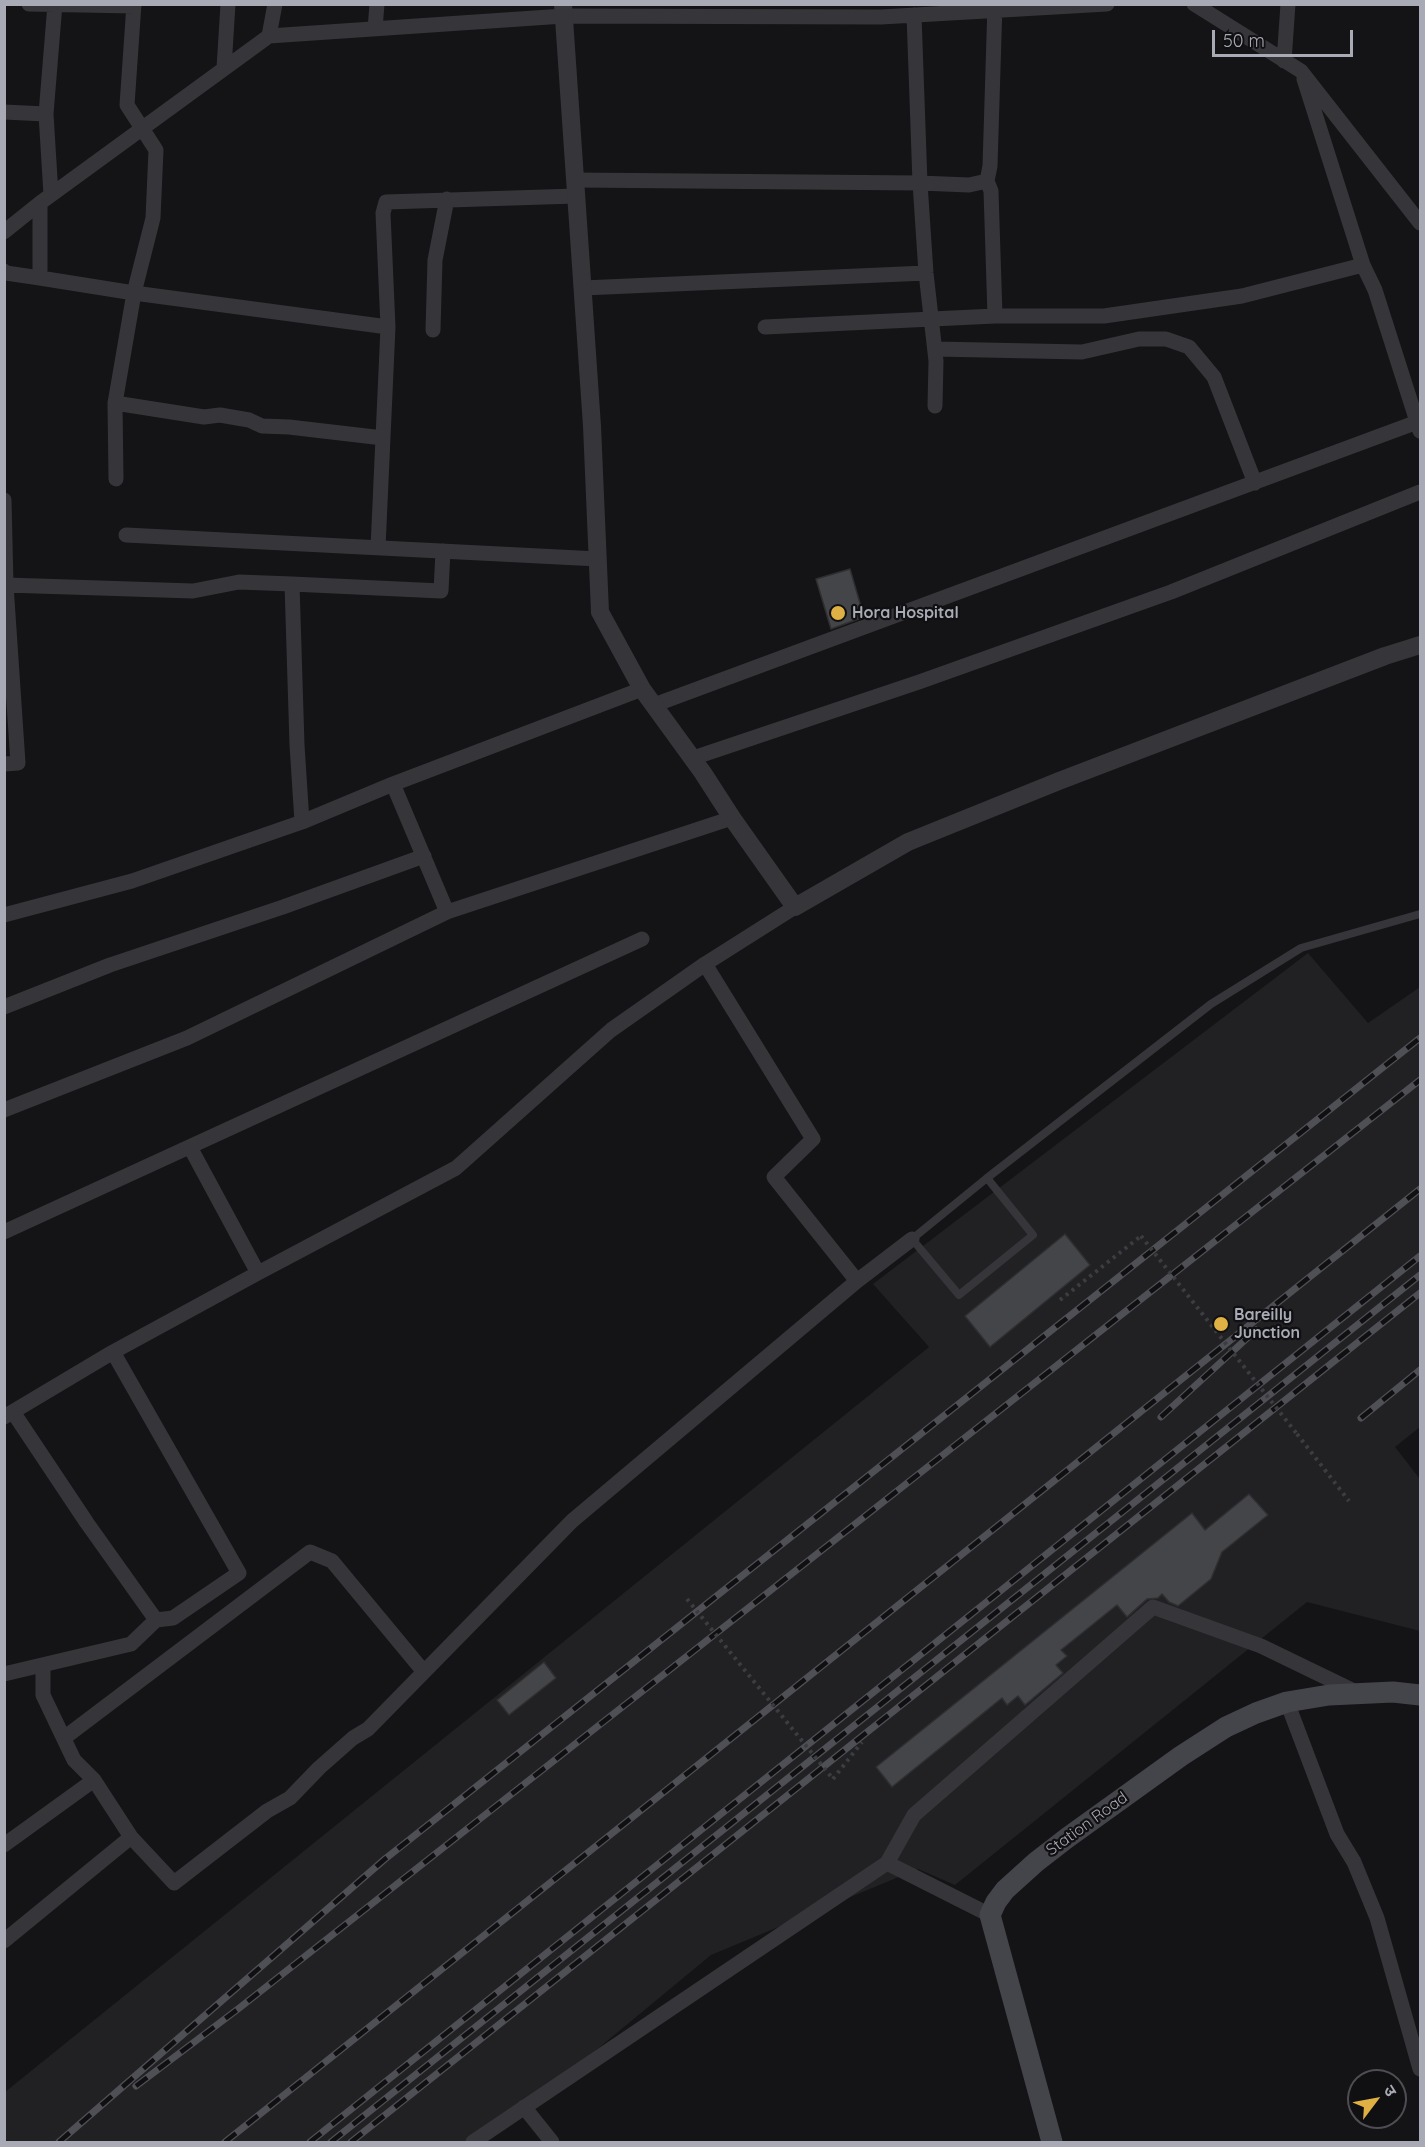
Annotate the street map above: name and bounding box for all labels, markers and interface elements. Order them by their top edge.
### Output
scale bar [1215,18,1356,56]
text: 50 m [1223,29,1265,52]
place label: Hora Hospital [852,603,959,623]
marker: Hora Hospital [829,604,847,622]
place label: Bareilly Junction [1234,1305,1300,1343]
marker: Bareilly Junction [1212,1315,1230,1333]
street label: Station Road [1043,1788,1131,1860]
north arrow [1347,2069,1407,2129]
text: उ [1380,2081,1402,2100]

